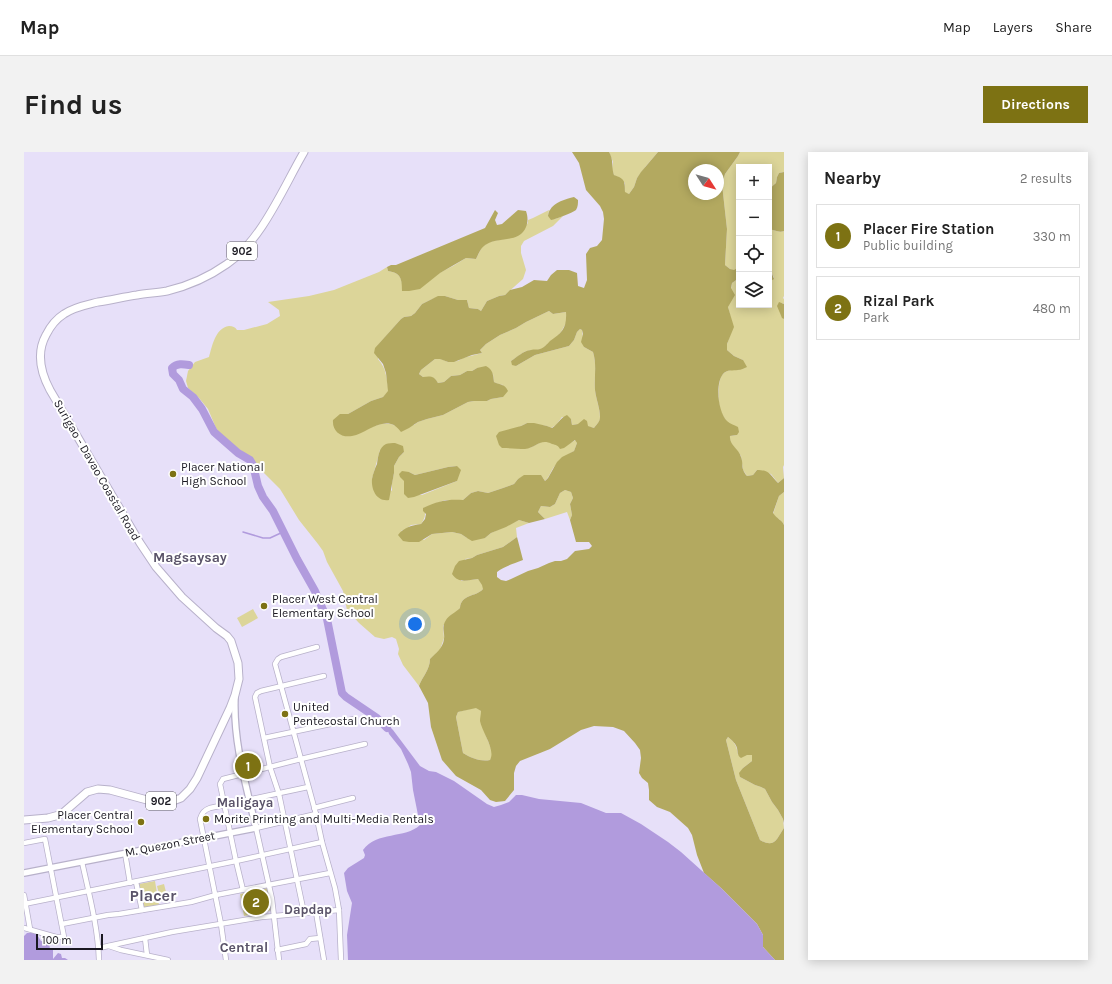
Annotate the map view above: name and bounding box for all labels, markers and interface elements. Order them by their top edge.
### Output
text: Map [20,17,59,39]
text: Map [943,19,971,36]
text: Layers [993,19,1033,36]
text: Share [1055,19,1092,36]
button: Directions [983,86,1088,123]
text: Find us [24,88,123,121]
north arrow [688,164,724,200]
map controls [736,164,772,308]
button: + [736,164,772,200]
text: Nearby [824,168,881,188]
text: 2 results [1020,171,1072,186]
button: − [736,200,772,236]
text: Placer Fire Station [863,220,994,238]
text: 1 [836,229,840,244]
text: 330 m [1033,229,1071,244]
button: locate [736,236,772,272]
text: Public building [863,238,953,253]
road number: 902 [227,242,257,260]
button: layers [736,272,772,308]
text: Rizal Park [863,292,934,310]
text: 2 [834,301,842,316]
text: 480 m [1033,301,1071,316]
text: Park [863,310,889,325]
street label: Surigao - Davao Coastal Road [51,397,143,543]
place label: Placer National High School [181,460,264,488]
marker: Placer National High School [168,469,178,479]
district label: Magsaysay [153,549,227,566]
place label: Placer West Central Elementary School [272,592,378,620]
marker: Placer West Central Elementary School [259,601,269,611]
your location [405,614,425,634]
place label: United Pentecostal Church [293,700,400,728]
marker: United Pentecostal Church [280,709,290,719]
pin: 1 [235,751,261,781]
road number: 902 [146,792,176,810]
district label: Maligaya [217,795,273,810]
place label: Placer Central Elementary School [31,808,133,836]
place label: Morite Printing and Multi-Media Rentals [214,812,434,826]
marker: Morite Printing and Multi-Media Rentals [201,814,211,824]
marker: Placer Central Elementary School [136,817,146,827]
street label: M. Quezon Street [124,828,217,860]
district label: Placer [130,886,177,905]
pin: 2 [243,887,269,917]
district label: Dapdap [284,902,332,917]
scale bar [36,932,103,951]
text: 100 m [42,934,72,947]
district label: Central [220,939,268,956]

